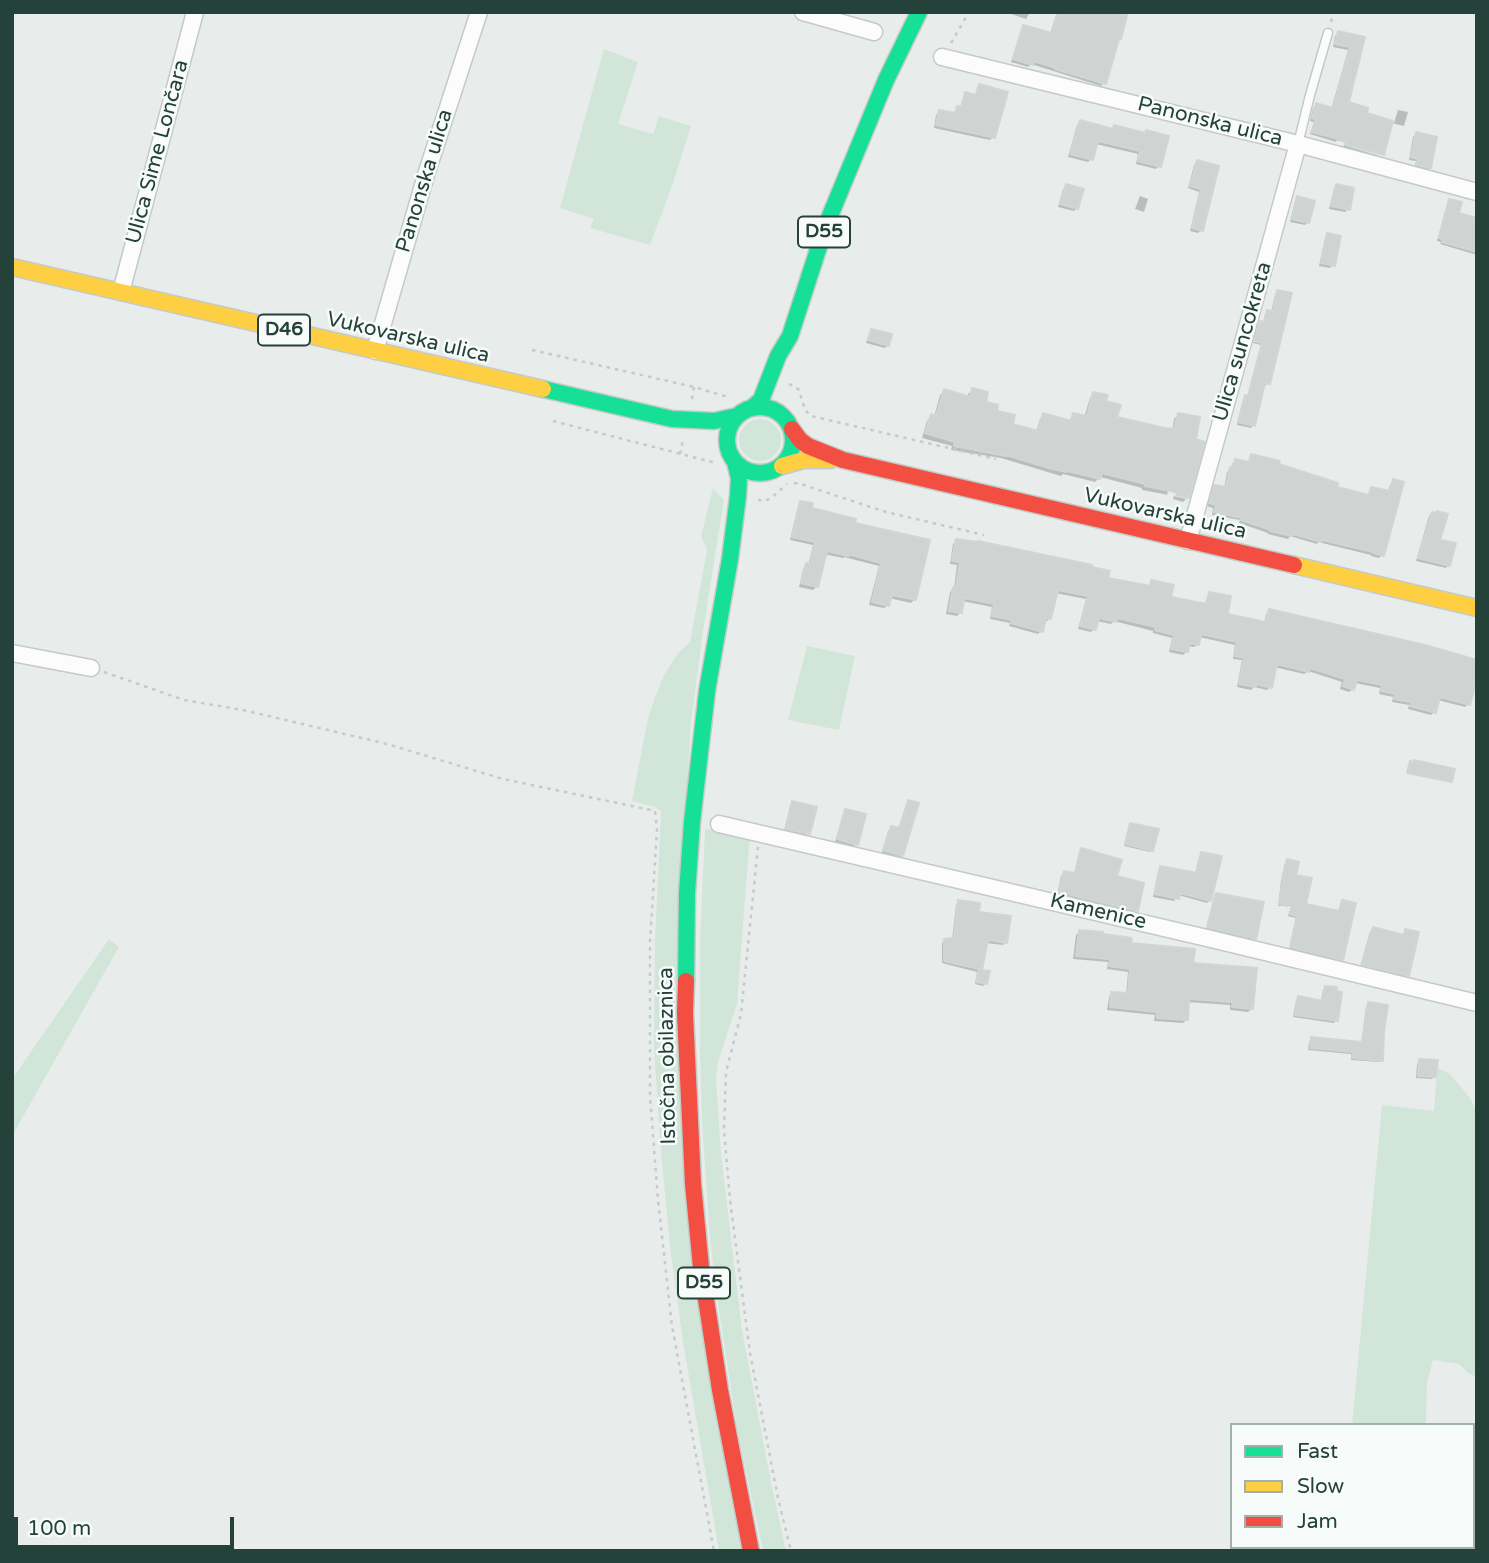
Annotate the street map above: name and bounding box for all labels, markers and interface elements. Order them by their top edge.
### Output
street label: Ulica Sime Lončara [121,57,195,247]
street label: Panonska ulica [1135,92,1285,152]
street label: Panonska ulica [391,106,459,256]
road number: D55 [798,216,850,248]
street label: Ulica suncokreta [1208,259,1278,425]
street label: Vukovarska ulica [324,307,492,369]
road number: D46 [258,314,310,346]
street label: Vukovarska ulica [1081,483,1249,545]
street label: Kamenice [1047,889,1149,935]
street label: Istočna obilaznica [654,967,682,1145]
road number: D55 [678,1268,730,1298]
legend [1230,1423,1475,1549]
text: Fast [1297,1439,1338,1464]
text: Slow [1297,1474,1344,1499]
scale bar [18,1504,238,1548]
text: Jam [1297,1509,1338,1534]
text: 100 m [27,1516,91,1541]

